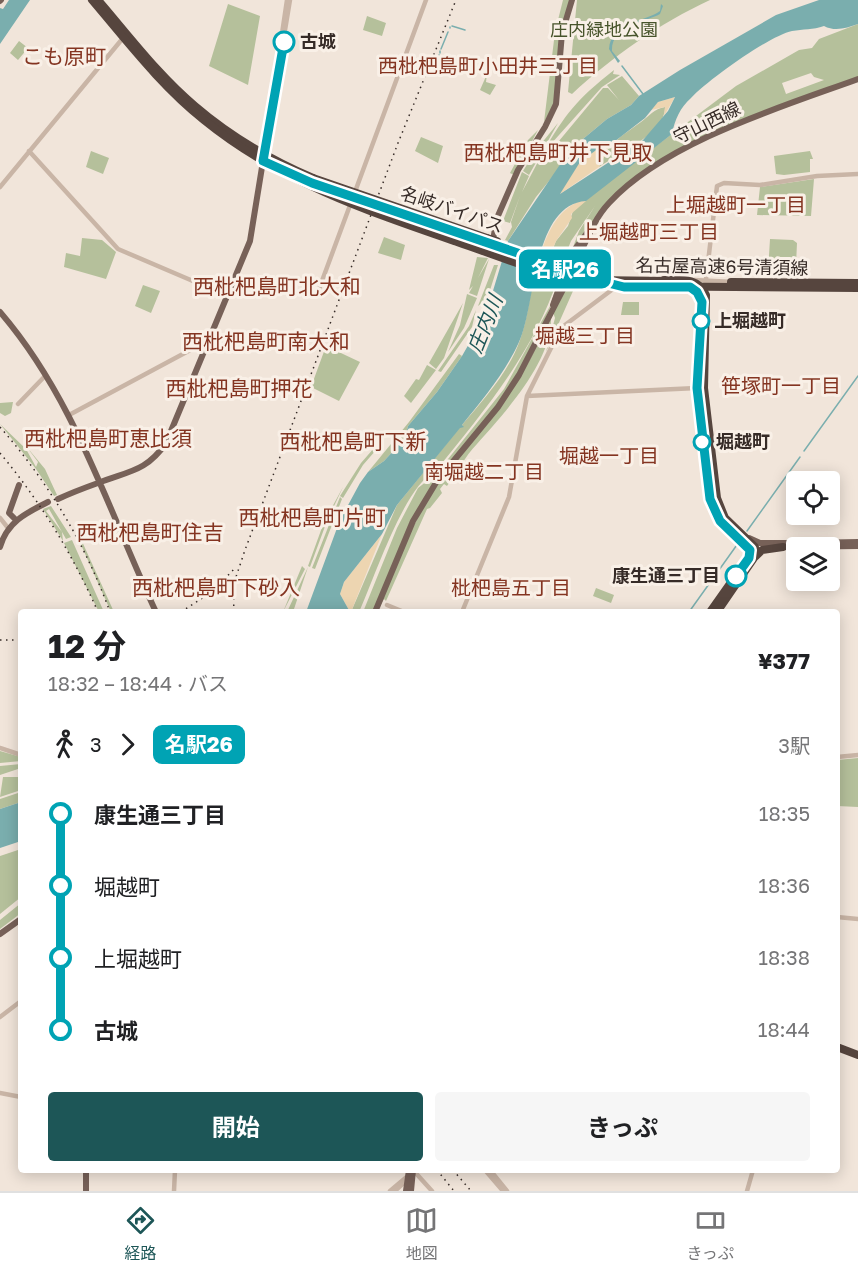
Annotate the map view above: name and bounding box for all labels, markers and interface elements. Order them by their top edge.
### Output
park label: 庄内緑地公園 [550,18,658,40]
place label: 古城 [300,30,336,52]
marker: 古城 [273,31,295,53]
district label: こも原町 [22,43,106,69]
district label: 西枇杷島町小田井三丁目 [378,53,598,77]
street label: 守山西線 [669,96,744,148]
district label: 西枇杷島町井下見取 [464,139,653,165]
street label: 名岐バイパス [398,181,507,237]
district label: 上堀越町一丁目 [666,192,806,216]
district label: 上堀越町三丁目 [579,219,719,243]
line badge: 名駅26 [523,250,607,288]
street label: 名古屋高速6号清須線 [635,253,809,279]
text: 名駅26 [531,256,599,282]
district label: 西枇杷島町北大和 [193,273,361,299]
water label: 庄内川 [462,289,507,356]
place label: 上堀越町 [714,309,786,331]
marker: 上堀越町 [692,312,710,330]
district label: 堀越三丁目 [535,323,635,347]
district label: 西枇杷島町南大和 [182,328,350,354]
district label: 笹塚町一丁目 [721,373,841,397]
district label: 西枇杷島町押花 [166,375,313,401]
district label: 西枇杷島町恵比須 [24,425,192,451]
district label: 西枇杷島町下新 [280,428,427,454]
place label: 堀越町 [716,430,770,452]
marker: 堀越町 [693,433,711,451]
district label: 堀越一丁目 [559,443,659,467]
district label: 南堀越二丁目 [424,459,544,483]
map controls [786,471,840,591]
button: locate [786,471,840,525]
district label: 西枇杷島町片町 [239,504,386,530]
district label: 西枇杷島町住吉 [77,519,224,545]
button: layers [786,537,840,591]
place label: 康生通三丁目 [612,564,720,586]
marker: 康生通三丁目 [725,565,747,587]
district label: 西枇杷島町下砂入 [132,574,300,600]
district label: 枇杷島五丁目 [451,575,571,599]
text: 12 分 [48,626,126,665]
text: ¥377 [758,647,810,674]
text: 18:32 – 18:44 · バス [48,671,228,695]
icon: walk [48,728,81,761]
icon: forward [111,728,144,761]
text: 名駅26 [165,731,233,757]
text: 3 [90,732,102,756]
text: 3駅 [778,733,810,757]
text: 康生通三丁目 [94,801,226,828]
text: 18:35 [759,801,810,825]
text: 堀越町 [94,873,160,900]
text: 18:36 [758,873,810,897]
text: 上堀越町 [94,945,182,972]
text: 18:38 [758,945,810,969]
text: 古城 [94,1017,138,1044]
text: 18:44 [758,1017,810,1041]
button: 開始 [48,1092,423,1161]
button: きっぷ [435,1092,810,1161]
tab: 経路 [124,1204,157,1264]
tab: 地図 [405,1204,438,1264]
tab: きっぷ [687,1204,734,1264]

